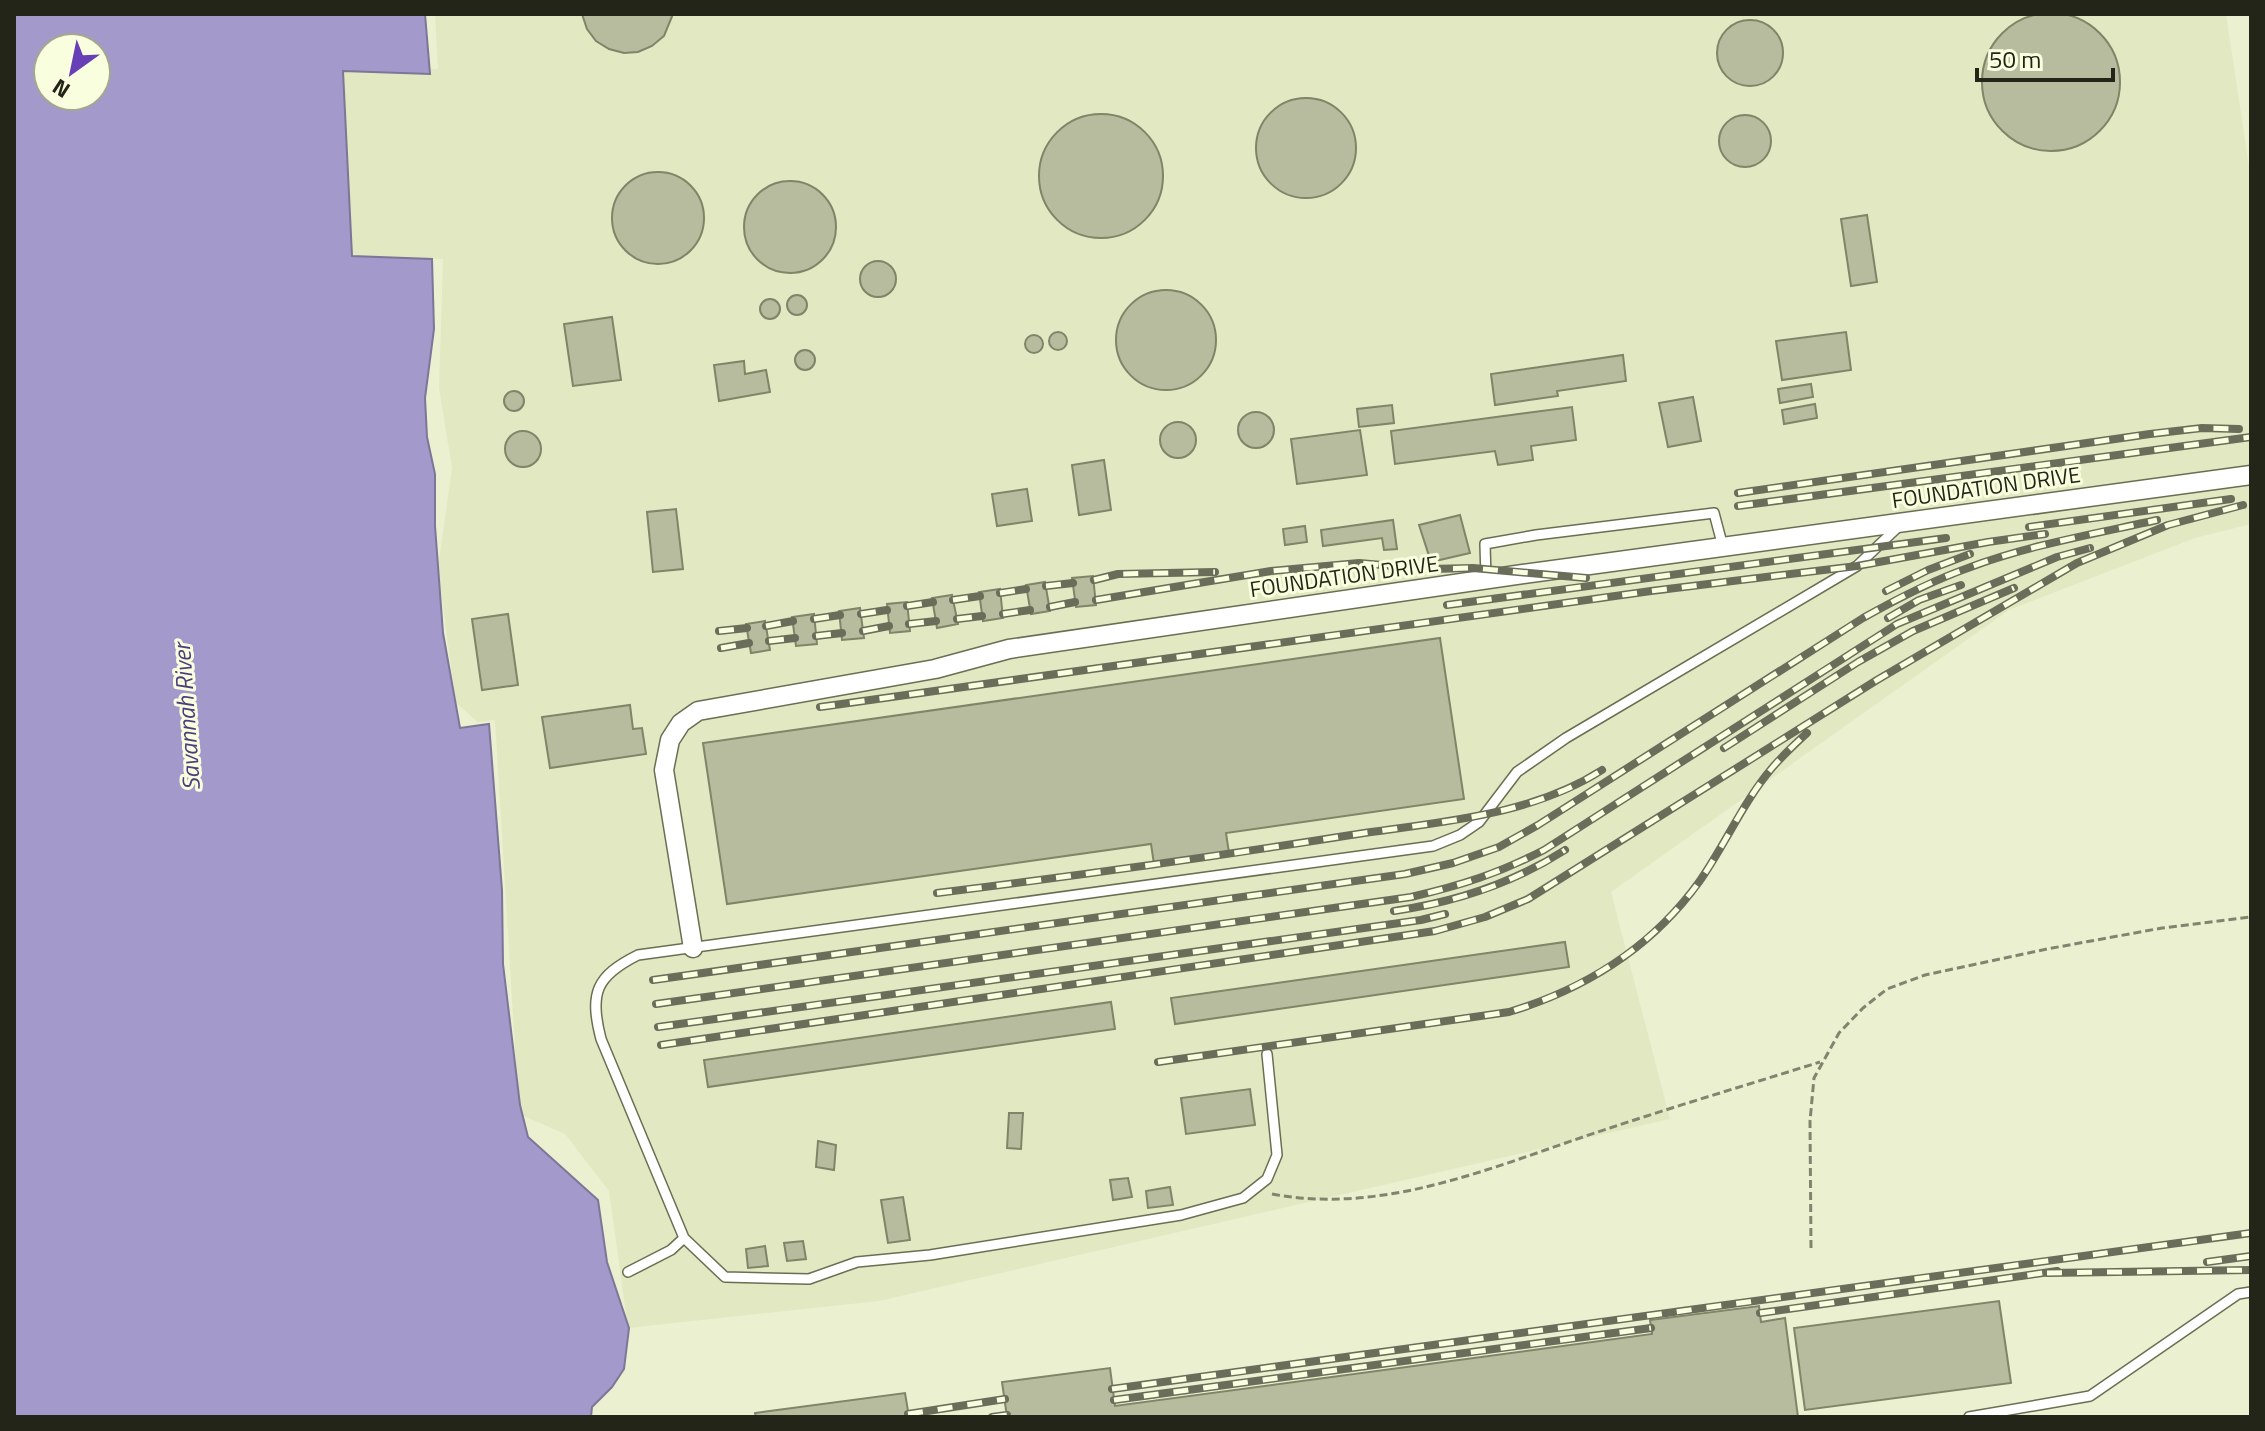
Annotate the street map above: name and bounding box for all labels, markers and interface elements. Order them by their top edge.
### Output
north arrow [32,32,112,112]
scale bar [1977,32,2113,82]
text: 50 m [1989,41,2041,77]
text: N [45,70,77,107]
street label: FOUNDATION DRIVE [1889,457,2083,517]
street label: FOUNDATION DRIVE [1247,546,1441,606]
water label: Savannah River [163,639,209,792]

